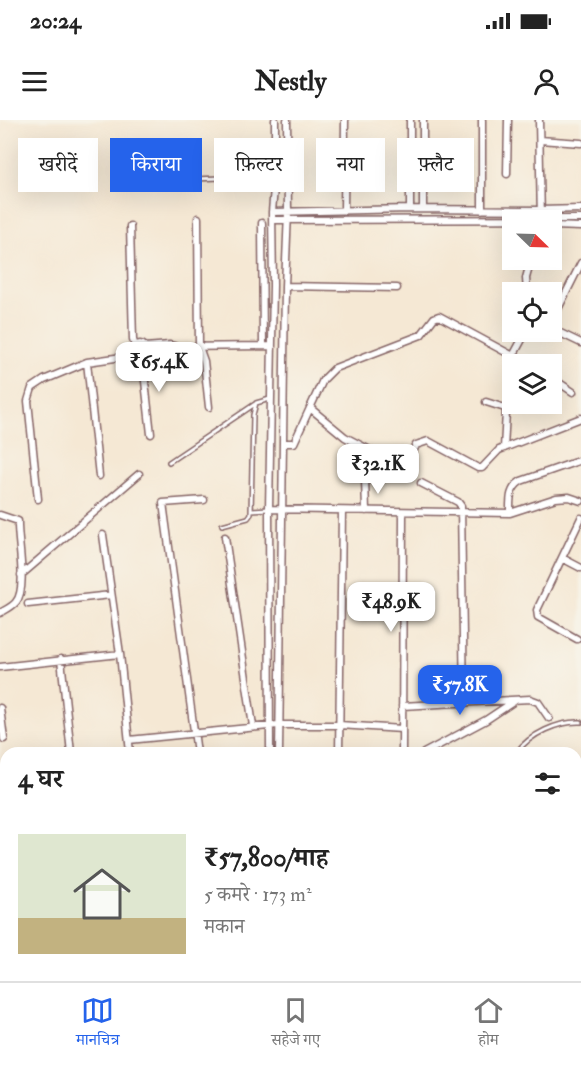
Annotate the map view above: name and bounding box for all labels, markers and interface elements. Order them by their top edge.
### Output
text: 20:24 [30,7,81,35]
icon: menu [18,65,51,98]
text: Nestly [255,65,326,98]
icon: person [530,65,563,98]
chip: खरीदें [18,138,98,192]
chip: किराया [110,138,202,192]
chip: फ़िल्टर [214,138,304,192]
chip: नया [316,138,385,192]
chip: फ़्लैट [397,138,474,192]
north arrow [502,210,562,270]
map controls [502,210,562,414]
button: locate [502,282,562,342]
pin: ₹65.4K [110,342,208,393]
text: ₹65.4K [130,349,188,374]
button: layers [502,354,562,414]
pin: ₹32.1K [329,444,427,495]
text: ₹32.1K [351,451,405,476]
pin: ₹48.9K [342,582,440,633]
text: ₹48.9K [361,589,421,614]
pin: ₹57.8K [411,665,509,716]
text: ₹57.8K [432,672,488,697]
text: 4 घर [18,763,63,795]
icon: filters [531,767,564,800]
text: ₹57,800/माह [204,842,328,874]
icon: home [66,858,138,930]
text: 5 कमरे · 173 m² [204,882,312,907]
text: मकान [204,914,245,939]
tab: मानचित्र [76,994,119,1055]
tab: सहेजे गए [271,994,320,1055]
tab: होम [472,994,505,1055]

